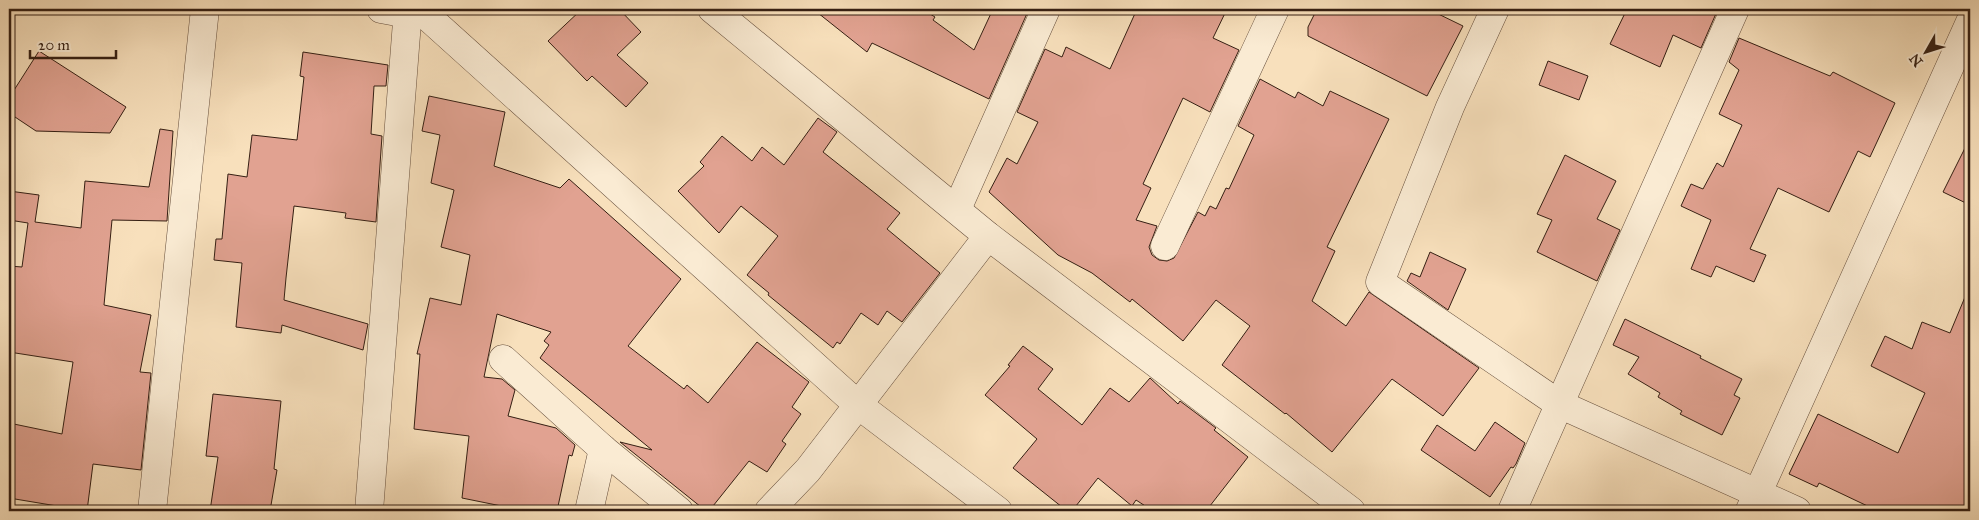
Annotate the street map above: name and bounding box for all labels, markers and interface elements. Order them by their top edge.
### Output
scale bar [30,28,116,60]
north arrow [1902,28,1952,78]
text: 20 m [38,36,70,54]
text: N [1906,50,1927,70]

